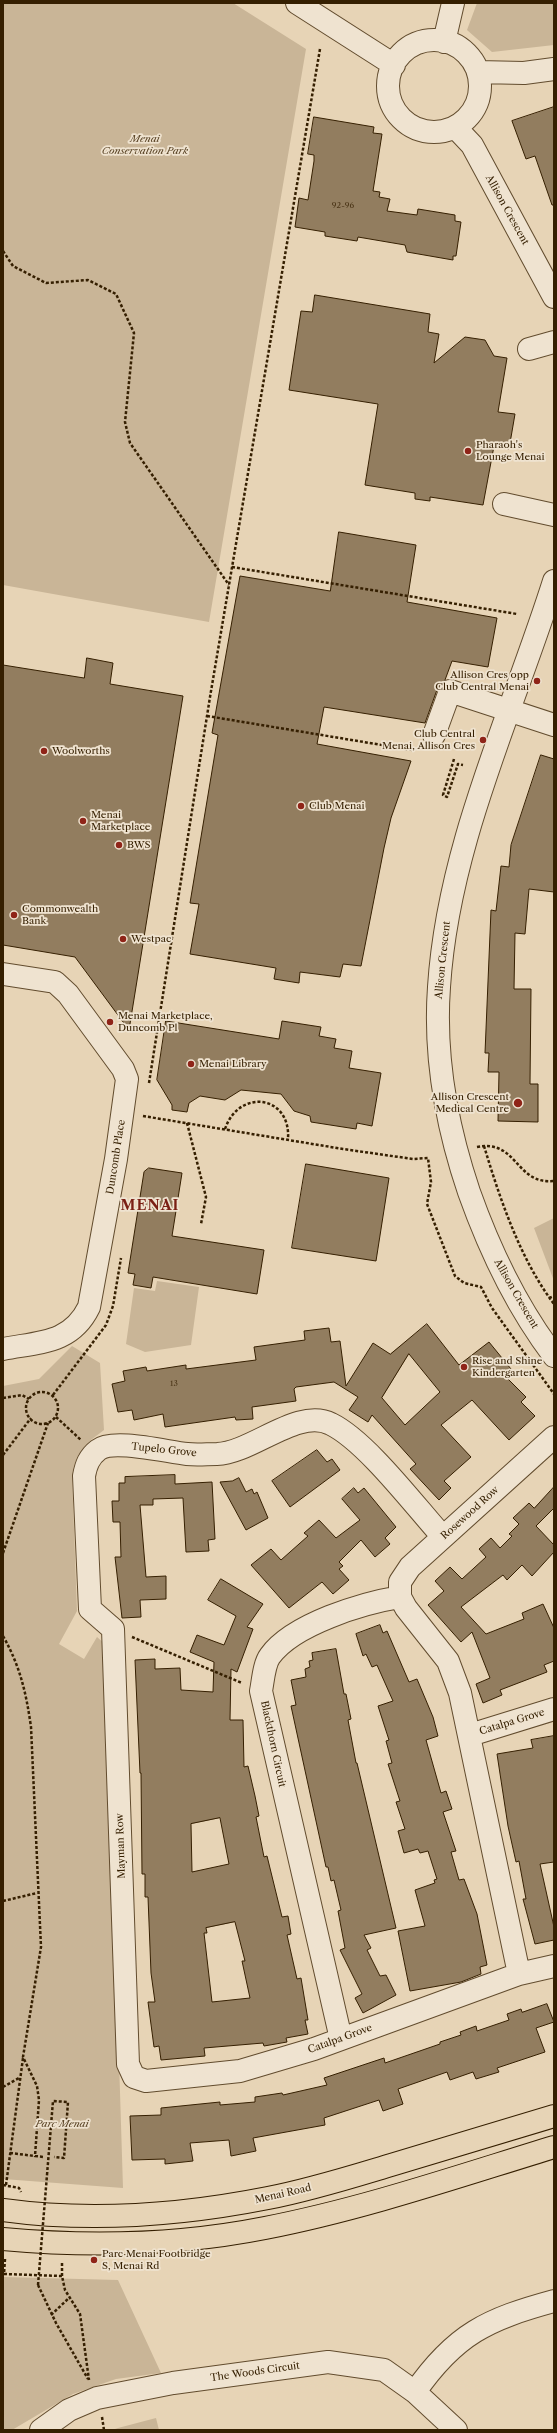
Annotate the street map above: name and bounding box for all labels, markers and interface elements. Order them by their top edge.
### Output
park label: Menai Conservation Park [102,133,188,156]
street label: Allison Crescent [483,173,531,247]
house number: 92-96 [332,201,354,211]
place label: Pharaoh's Lounge Menai [476,439,545,462]
marker: Pharaoh's Lounge Menai [463,446,473,456]
place label: Allison Cres opp Club Central Menai [435,669,529,692]
marker: Allison Cres opp Club Central Menai [532,676,542,686]
place label: Club Central Menai, Allison Cres [382,728,475,752]
marker: Club Central Menai, Allison Cres [478,735,488,745]
place label: Woolworths [52,745,110,757]
marker: Woolworths [39,746,49,756]
place label: Club Menai [309,800,365,812]
marker: Club Menai [296,801,306,811]
place label: Menai Marketplace [91,809,150,832]
marker: Menai Marketplace [78,816,88,826]
place label: BWS [127,839,151,851]
marker: BWS [114,840,124,850]
place label: Commonwealth Bank [22,903,98,926]
marker: Commonwealth Bank [9,910,19,920]
street label: Allison Crescent [433,920,453,1000]
place label: Westpac [131,933,171,945]
marker: Westpac [118,934,128,944]
place label: Menai Marketplace, Duncomb Pl [118,1010,213,1034]
marker: Menai Marketplace, Duncomb Pl [105,1017,115,1027]
place label: Menai Library [199,1058,267,1070]
marker: Menai Library [186,1059,196,1069]
place label: Allison Crescent Medical Centre [431,1091,509,1114]
marker: Allison Crescent Medical Centre [512,1097,524,1109]
street label: Duncomb Place [104,1119,128,1195]
district label: MENAI [121,1198,179,1214]
street label: Allison Crescent [491,1257,541,1331]
place label: Rise and Shine Kindergarten [472,1355,542,1378]
marker: Rise and Shine Kindergarten [459,1362,469,1372]
house number: 13 [170,1379,178,1389]
street label: Tupelo Grove [131,1441,197,1459]
street label: Rosewood Row [439,1484,501,1542]
street label: Blackthorn Circuit [258,1700,288,1788]
street label: Catalpa Grove [478,1706,546,1738]
street label: Mayman Row [114,1813,128,1879]
street label: Catalpa Grove [306,2022,374,2056]
park label: Parc Menai [35,2118,89,2130]
street label: Menai Road [254,2182,312,2206]
place label: Parc Menai Footbridge S, Menai Rd [102,2248,211,2272]
marker: Parc Menai Footbridge S, Menai Rd [89,2255,99,2265]
street label: The Woods Circuit [209,2360,301,2384]

